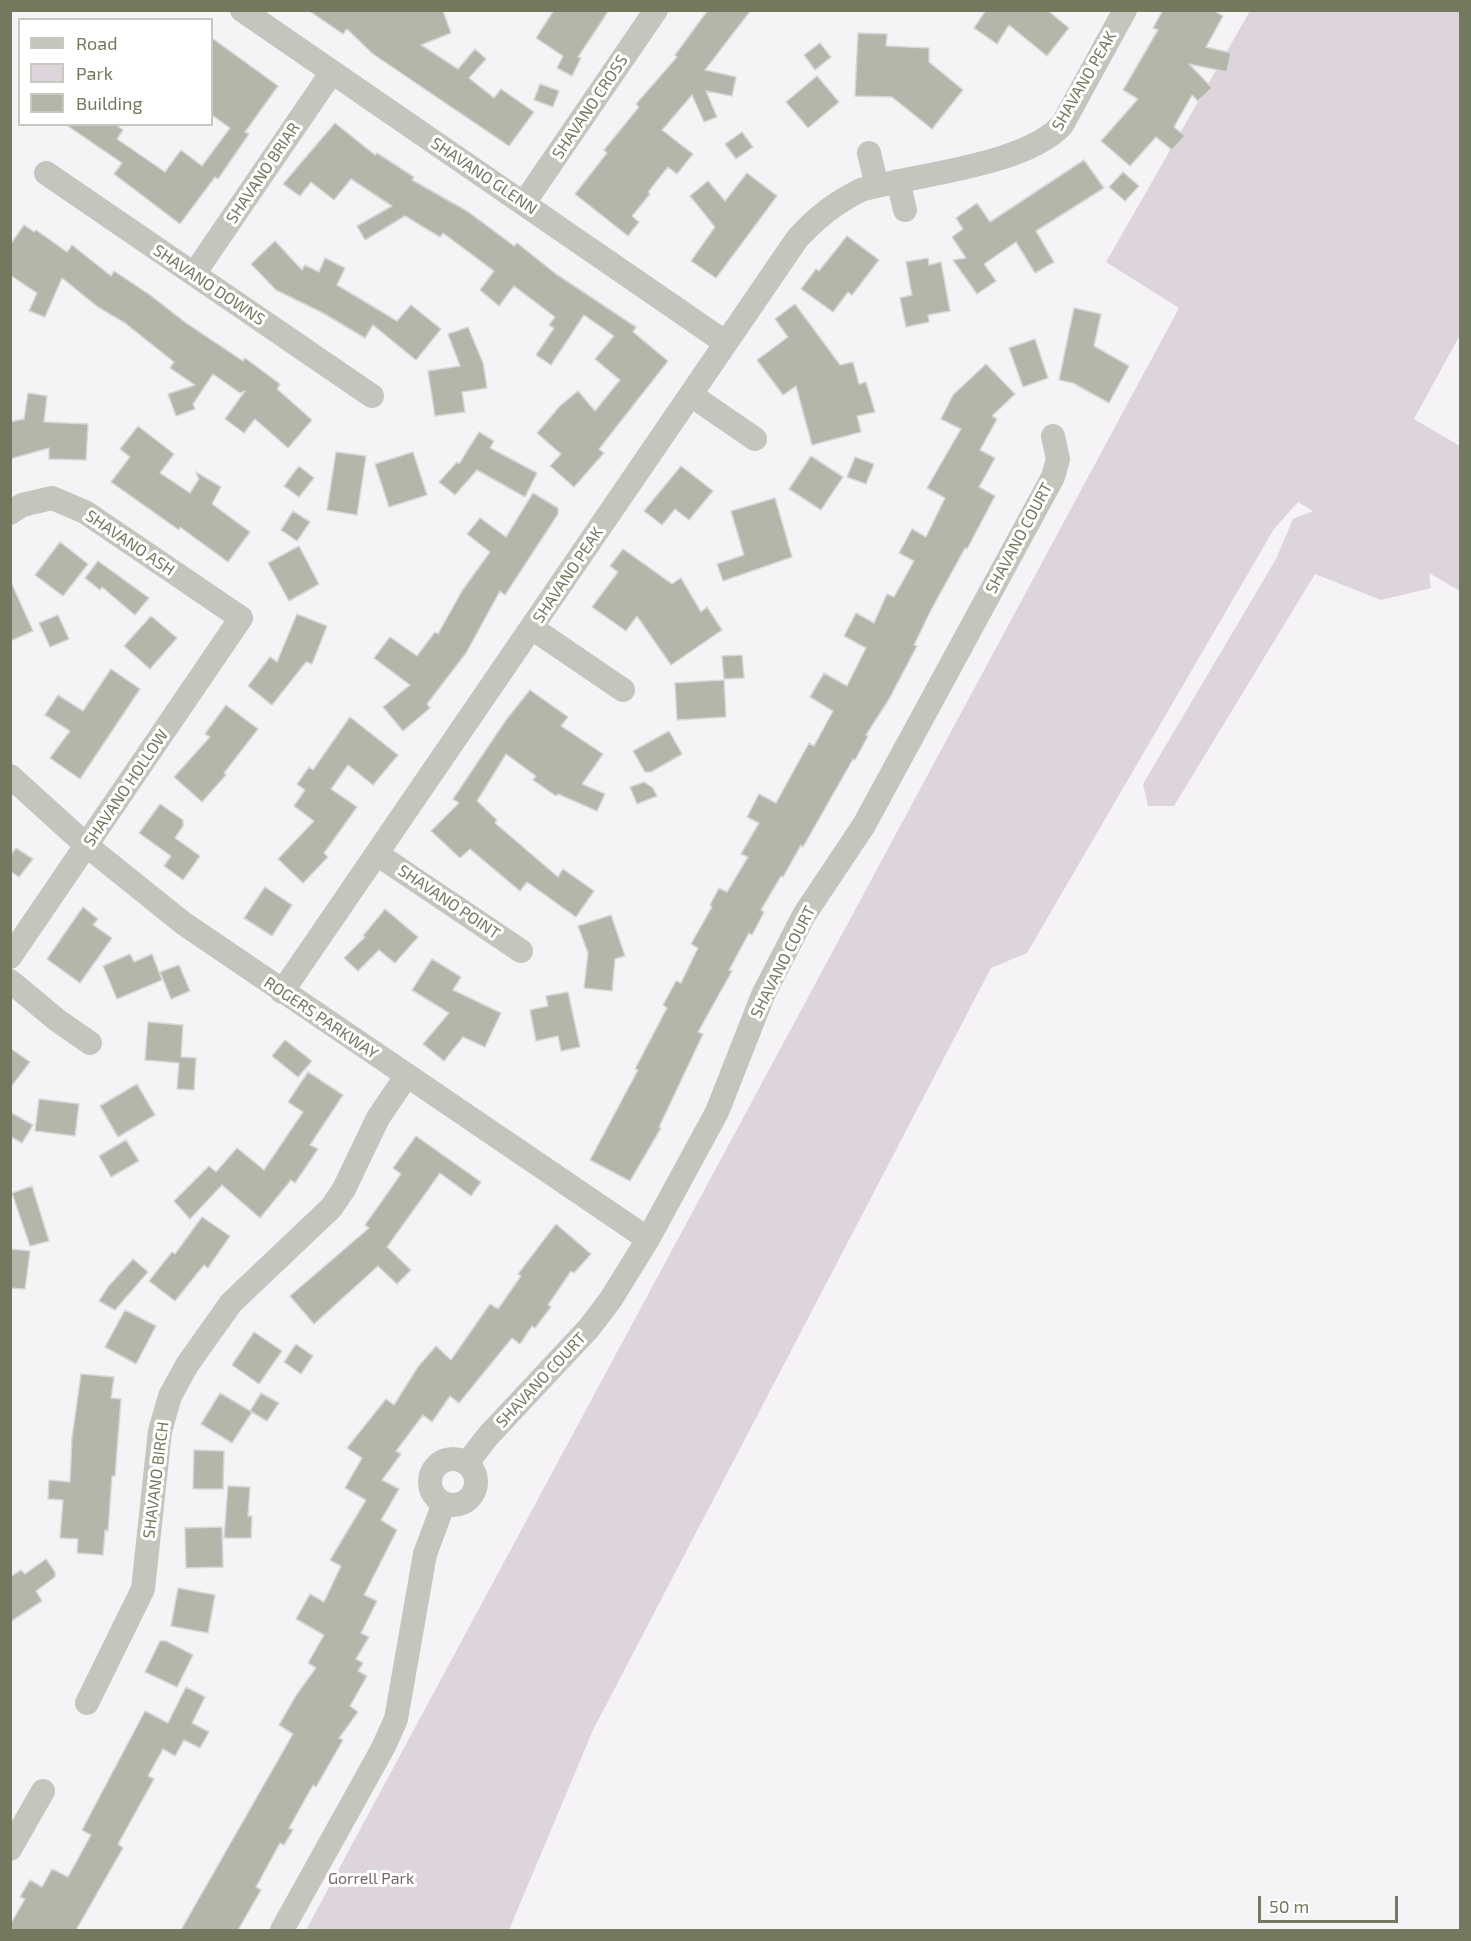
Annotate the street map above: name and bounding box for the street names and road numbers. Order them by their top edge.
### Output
street label: SHAVANO PEAK [1048,28,1120,134]
street label: SHAVANO CROSS [548,51,632,163]
street label: SHAVANO BRIAR [222,119,304,227]
street label: SHAVANO GLENN [427,133,541,219]
street label: SHAVANO DOWNS [150,241,268,329]
street label: SHAVANO COURT [982,479,1056,597]
street label: SHAVANO ASH [82,506,178,580]
street label: SHAVANO PEAK [529,523,607,627]
street label: SHAVANO HOLLOW [80,726,172,850]
street label: SHAVANO POINT [394,861,504,943]
street label: SHAVANO COURT [747,903,819,1021]
street label: ROGERS PARKWAY [260,973,382,1063]
street label: SHAVANO COURT [492,1328,590,1432]
street label: SHAVANO BIRCH [139,1420,173,1540]

